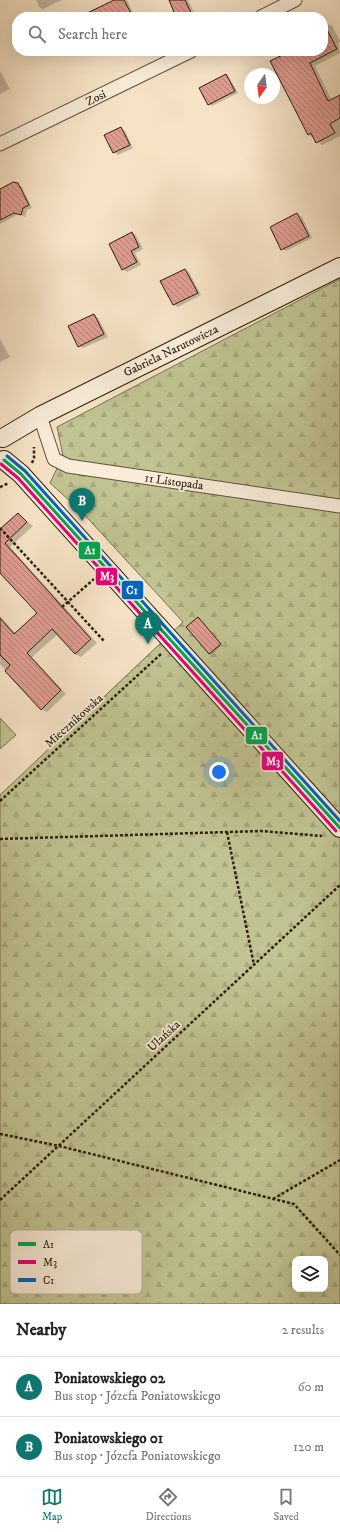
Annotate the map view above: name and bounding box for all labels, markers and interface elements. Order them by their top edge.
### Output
search box [12,12,328,56]
icon: search [26,23,48,45]
text: Search here [58,25,127,44]
north arrow [244,68,280,104]
street label: Zosi [83,87,109,109]
street label: Gabriela Narutowicza [121,321,222,380]
street label: 11 Listopada [144,470,205,494]
pin: B [69,488,95,521]
line badge: A1 [78,541,101,560]
text: A1 [83,544,96,558]
line badge: M3 [95,567,118,586]
text: M3 [100,570,114,584]
line badge: C1 [121,580,144,600]
text: C1 [126,584,138,598]
pin: A [135,611,161,644]
street label: Miecznikowska [42,690,107,751]
line badge: A1 [245,726,268,745]
text: A1 [250,729,263,743]
line badge: M3 [261,751,284,771]
text: M3 [266,755,280,769]
your location [209,762,229,782]
street label: Ułańska [145,1016,184,1055]
legend [10,1230,142,1294]
text: A1 [43,1238,54,1252]
text: M3 [43,1256,57,1270]
map controls [292,1256,328,1292]
button: layers [292,1256,328,1292]
text: C1 [43,1274,54,1288]
text: Nearby [16,1319,66,1341]
text: 2 results [282,1322,324,1338]
text: Poniatowskiego 02 [54,1369,165,1388]
text: A [25,1379,33,1395]
text: 60 m [298,1379,324,1395]
text: Bus stop · Józefa Poniatowskiego [54,1388,221,1404]
text: Poniatowskiego 01 [54,1429,163,1448]
text: B [25,1439,33,1455]
text: 120 m [293,1439,324,1455]
text: Bus stop · Józefa Poniatowskiego [54,1448,221,1464]
tab: Map [41,1486,63,1524]
tab: Directions [146,1486,191,1524]
tab: Saved [274,1486,299,1524]

